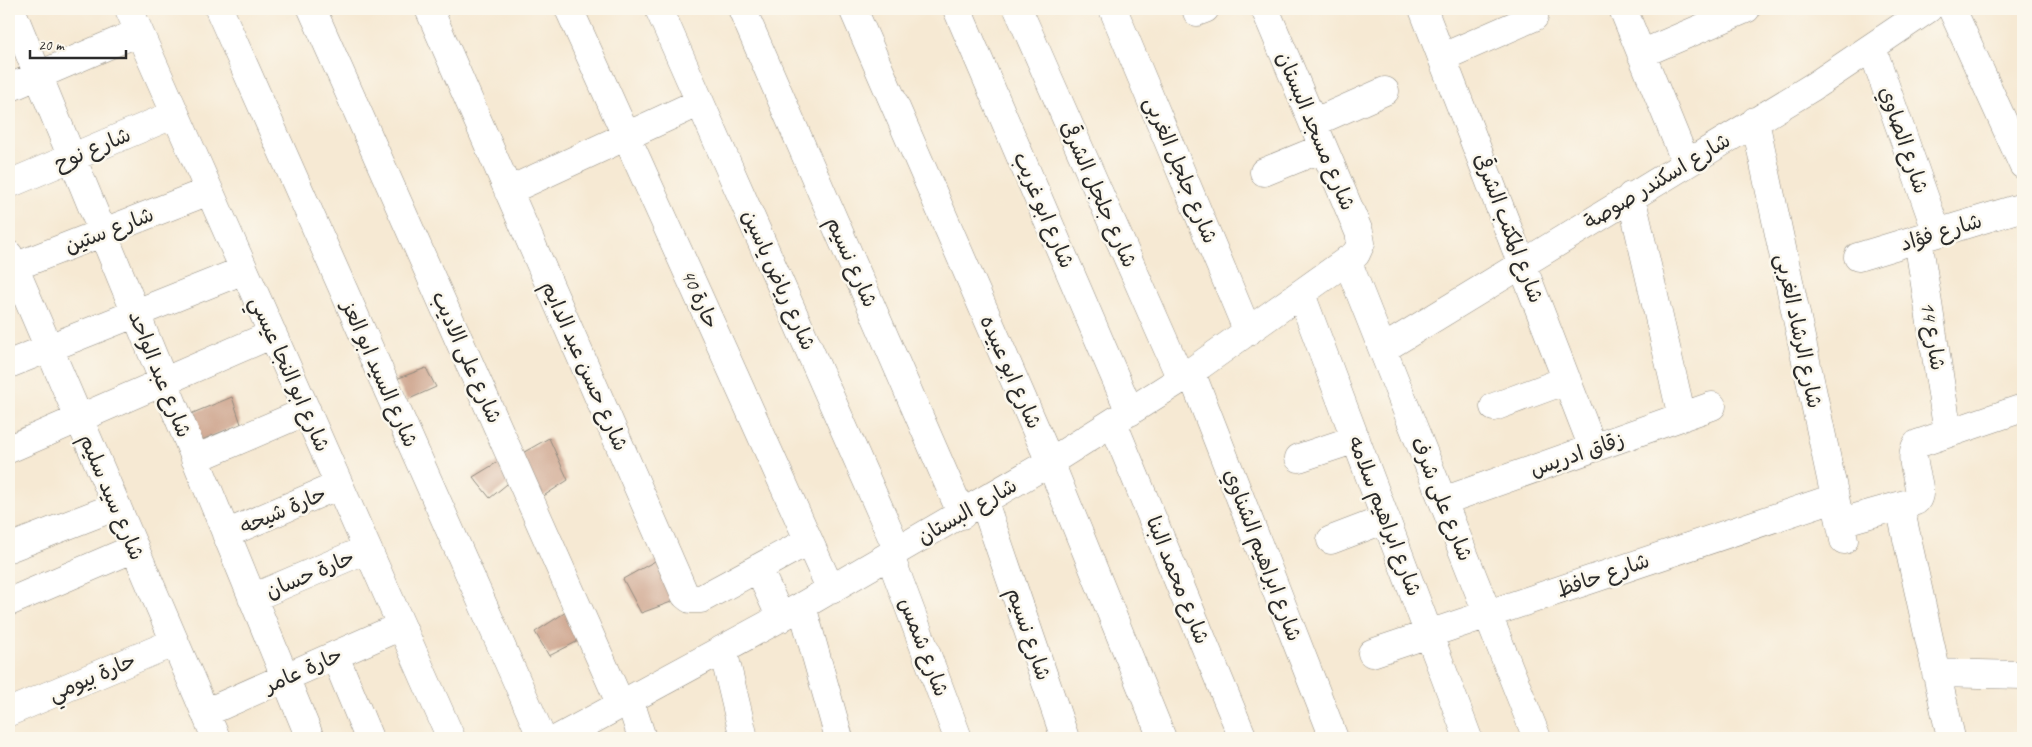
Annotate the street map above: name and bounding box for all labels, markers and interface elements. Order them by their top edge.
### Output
scale bar [30,28,126,60]
text: 20 m [38,36,65,55]
street label: شارع مسجد البستان [1269,48,1361,215]
street label: شارع الصاوي [1872,83,1934,198]
street label: شارع جلجل الغربى [1137,93,1224,248]
street label: شارع جلجل الشرقى [1053,117,1143,272]
street label: شارع نوح [50,121,135,179]
street label: شارع اسكندر صوصة [1579,127,1736,237]
street label: شارع ابو غريب [1006,148,1080,273]
street label: شارع المكتب الشرقى [1467,149,1550,307]
street label: شارع ستين [61,201,158,261]
street label: شارع رياض ياسين [735,206,822,355]
street label: شارع فؤاد [1897,207,1986,259]
street label: شارع نسيم [818,213,883,312]
street label: شارع الرشاد الغربى [1768,251,1828,411]
street label: حارة 40 [675,265,725,333]
street label: شارع حسن عبد الدايم [533,277,634,456]
street label: شارع على الاديب [424,287,508,428]
street label: شارع ابو النجا عيسي [239,292,336,458]
street label: شارع السيد ابو العز [333,295,424,452]
street label: شارع 14 [1913,300,1951,373]
street label: شارع عبد الواحد [121,307,197,442]
street label: شارع ابو عبيده [973,311,1048,434]
street label: زقاق ادريس [1527,426,1627,482]
street label: شارع سيد سليم [71,430,150,565]
street label: شارع ابراهيم سلامه [1340,432,1427,601]
street label: شارع على شرف [1403,433,1479,566]
street label: شارع ابراهيم الشناوي [1215,465,1308,646]
street label: شارع البستان [912,472,1023,552]
street label: حارة شيحه [236,480,330,540]
street label: شارع محمد البنا [1139,512,1215,648]
street label: حارة حسان [262,544,358,604]
street label: شارع حافظ [1553,547,1654,605]
street label: شارع نسيم [998,584,1057,685]
street label: شارع شمس [891,594,955,701]
street label: حارة عامر [258,641,346,700]
street label: حارة بيومي [44,647,142,713]

